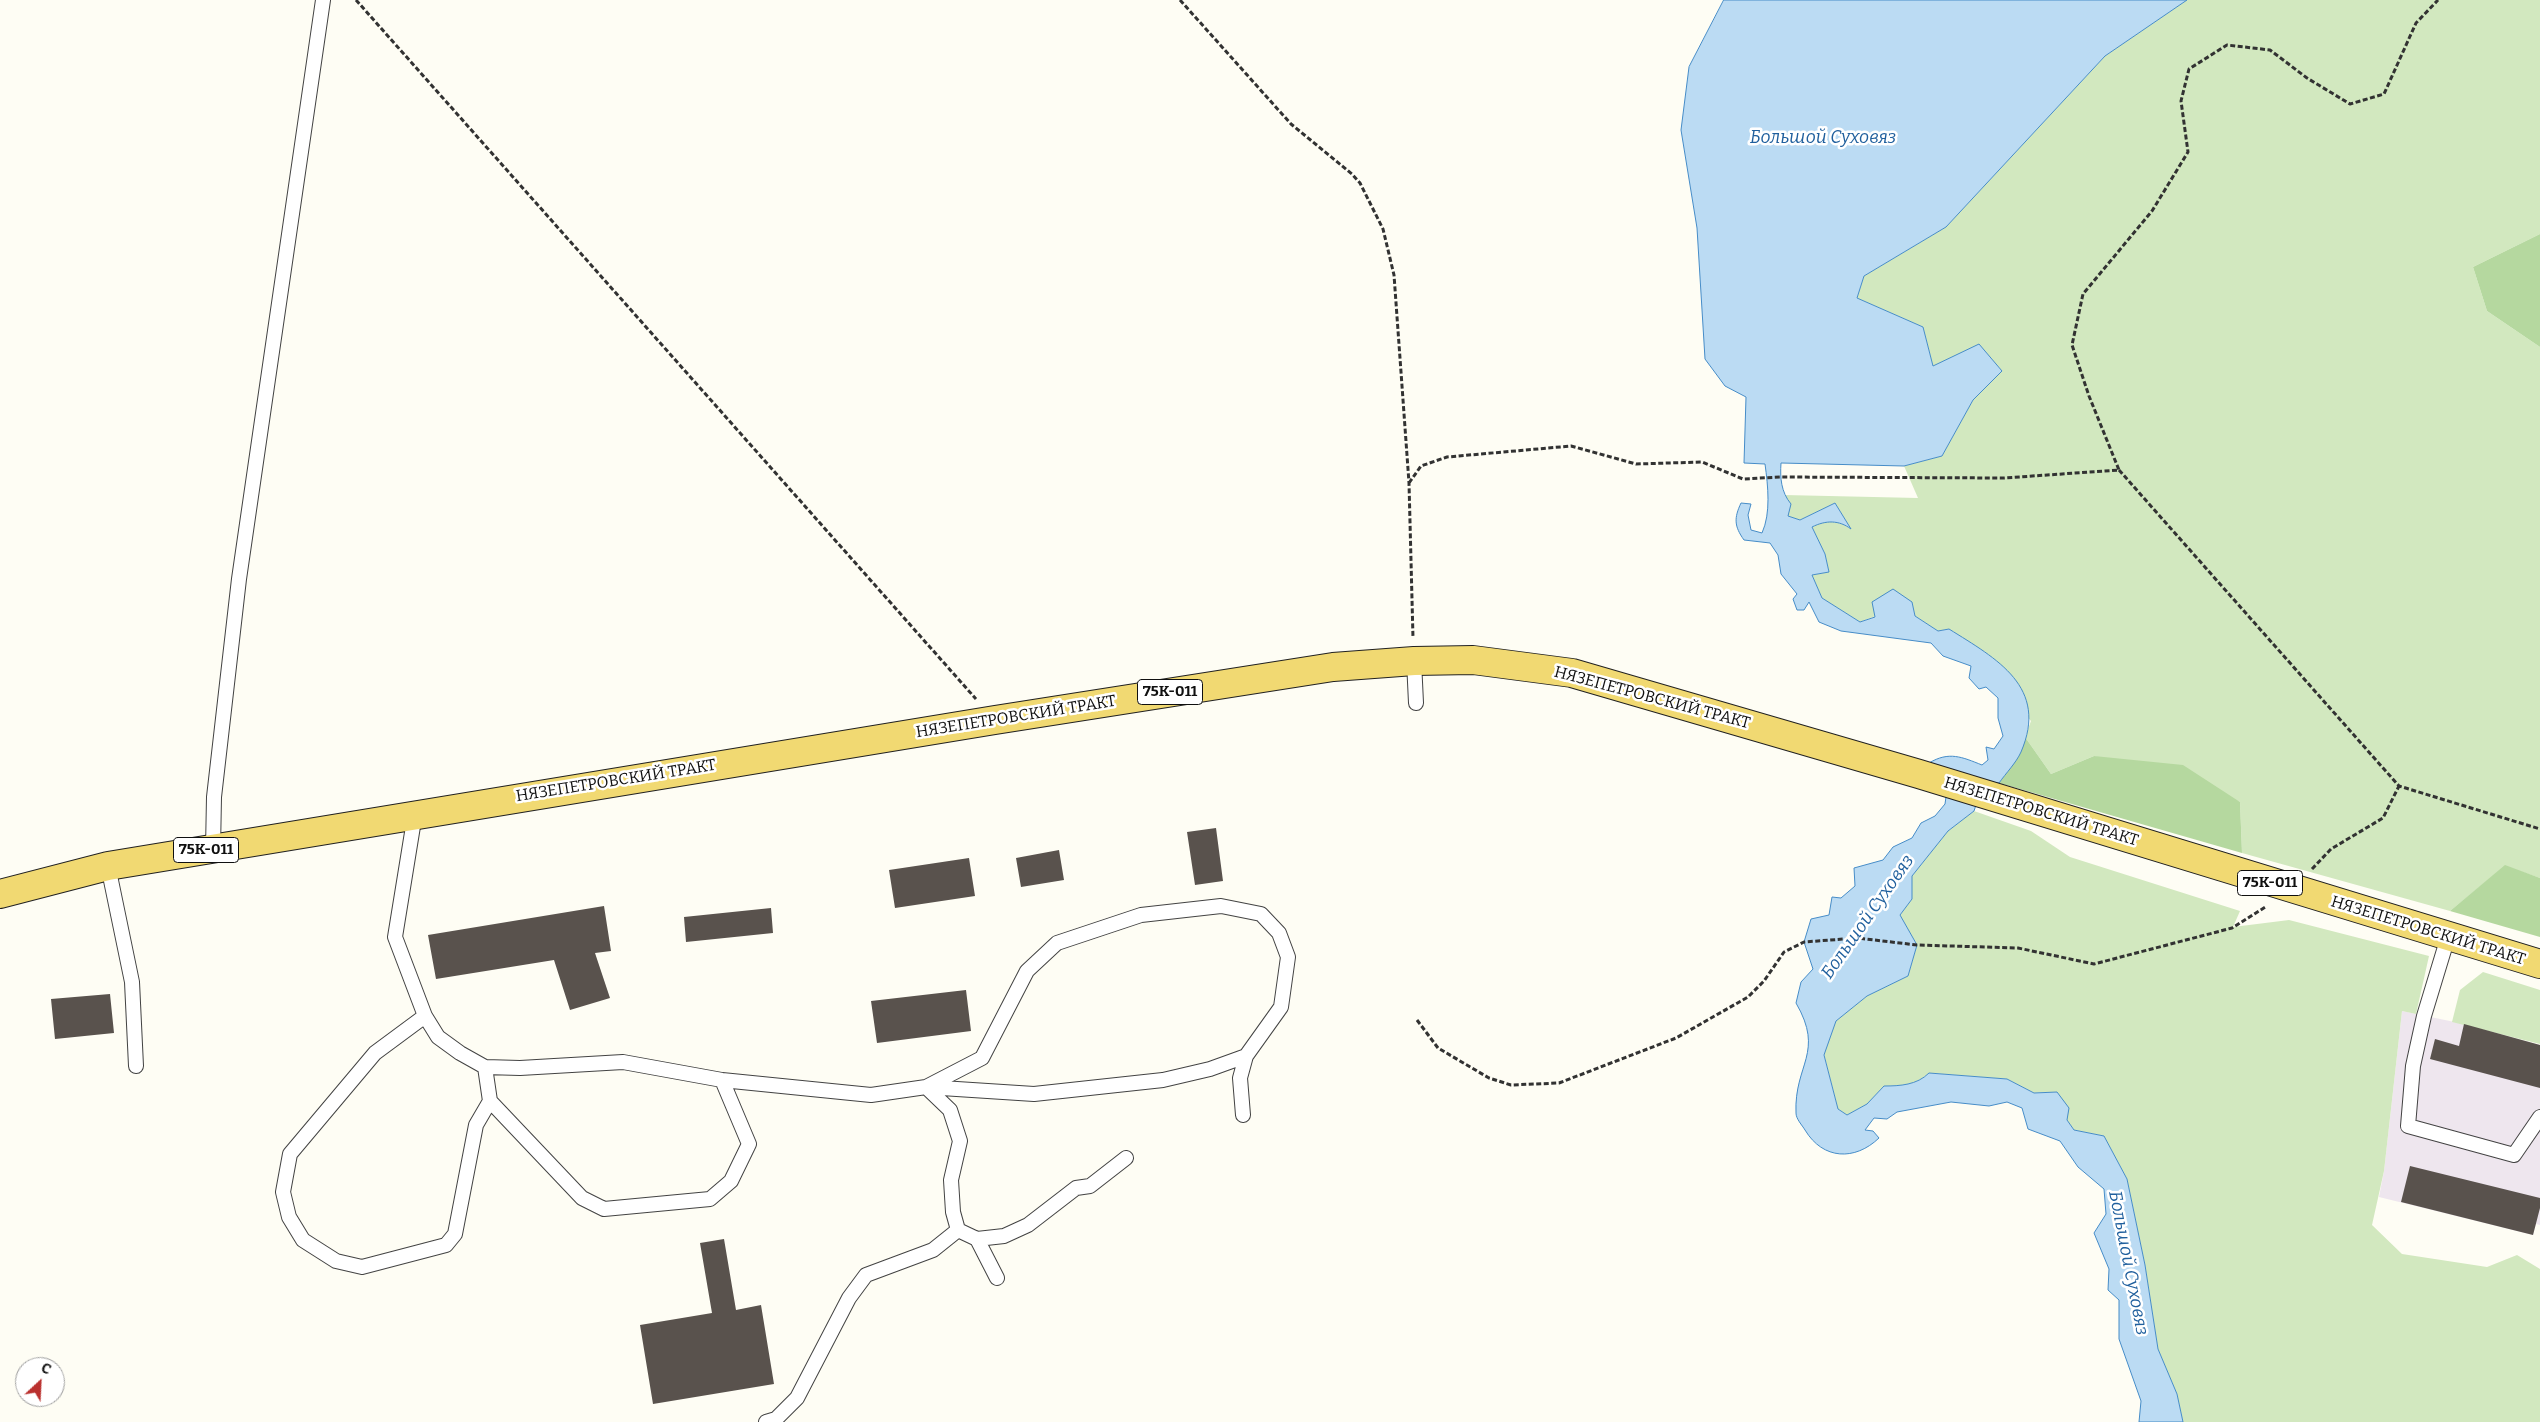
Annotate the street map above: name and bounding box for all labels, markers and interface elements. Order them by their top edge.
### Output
water label: Большой Суховяз [1750,127,1896,149]
street label: НЯЗЕПЕТРОВСКИЙ ТРАКТ [1552,663,1752,733]
road number: 75К-011 [1138,680,1202,704]
street label: НЯЗЕПЕТРОВСКИЙ ТРАКТ [915,692,1117,742]
street label: НЯЗЕПЕТРОВСКИЙ ТРАКТ [515,756,717,806]
street label: НЯЗЕПЕТРОВСКИЙ ТРАКТ [1941,773,2141,851]
road number: 75К-011 [174,838,238,862]
water label: Большой Суховяз [1817,851,1919,983]
road number: 75К-011 [2238,870,2302,896]
street label: НЯЗЕПЕТРОВСКИЙ ТРАКТ [2328,892,2528,970]
water label: Большой Суховяз [2103,1189,2153,1337]
north arrow [15,1357,65,1407]
text: С [39,1359,54,1378]

